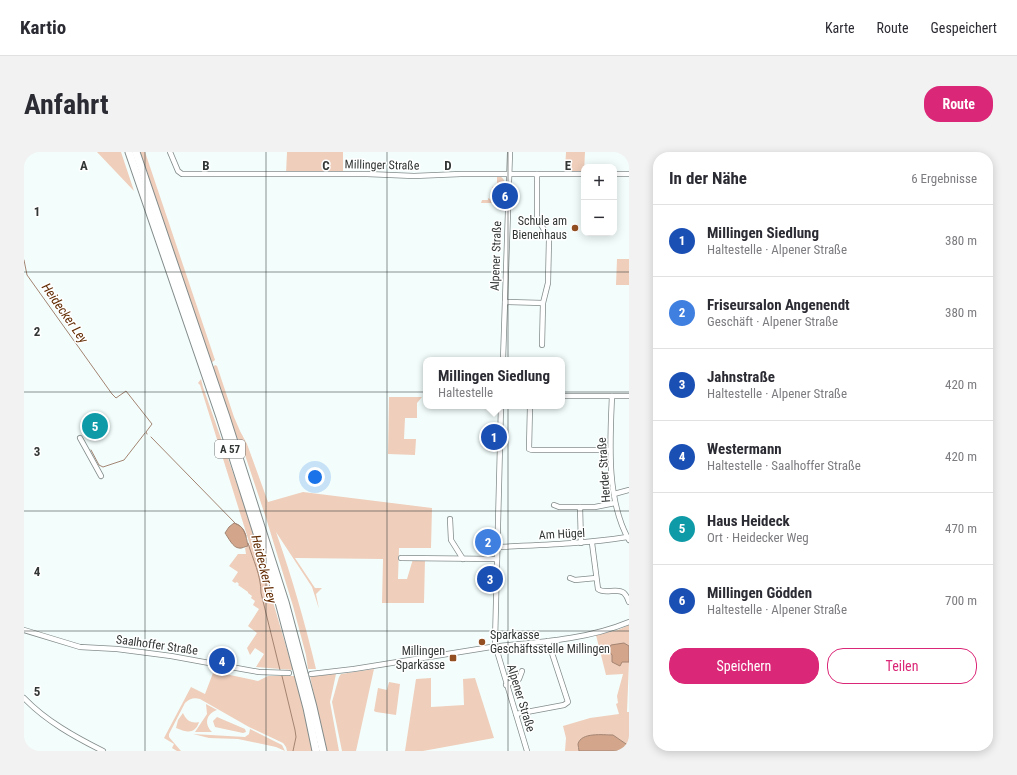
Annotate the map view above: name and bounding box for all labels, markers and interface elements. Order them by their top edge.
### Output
text: Kartio [20,16,66,39]
text: Karte [825,20,855,36]
text: Route [877,20,909,36]
text: Gespeichert [931,20,997,36]
button: Route [924,86,993,122]
text: Anfahrt [24,88,109,121]
street label: Millinger Straße [345,157,420,173]
text: A [80,158,88,173]
text: B [202,158,210,173]
text: C [322,158,330,173]
text: D [444,158,452,173]
text: E [565,158,572,173]
map controls [581,164,617,236]
button: + [581,164,617,200]
text: In der Nähe [669,168,747,188]
text: 6 Ergebnisse [911,171,977,186]
pin: 6 [492,181,518,211]
button: − [581,200,617,236]
text: 1 [34,204,40,219]
place label: Schule am Bienenhaus [512,214,567,242]
street label: Alpener Straße [488,220,504,291]
marker: Schule am Bienenhaus [570,223,580,233]
text: Millingen Siedlung [707,224,819,242]
text: 1 [679,233,685,248]
text: 380 m [945,233,977,248]
text: Haltestelle · Alpener Straße [707,242,847,257]
water label: Heidecker Ley [39,280,92,347]
text: Friseursalon Angenendt [707,296,850,314]
text: 2 [679,305,685,320]
text: 380 m [945,305,977,320]
text: Geschäft · Alpener Straße [707,314,838,329]
text: 2 [34,324,41,339]
popup [423,357,565,409]
text: Millingen Siedlung [438,367,550,385]
text: Jahnstraße [707,368,775,386]
text: 3 [679,377,685,392]
text: 420 m [945,377,977,392]
text: Haltestelle [438,385,493,400]
text: Haltestelle · Alpener Straße [707,386,847,401]
pin: 5 [82,411,108,441]
pin: 1 [481,422,507,452]
street label: Herder Straße [595,437,613,503]
road number: A 57 [215,440,245,458]
text: Westermann [707,440,782,458]
text: 3 [34,444,40,459]
text: 4 [679,449,685,464]
text: 420 m [945,449,977,464]
text: Haltestelle · Saalhoffer Straße [707,458,861,473]
your location [305,467,325,487]
text: Haus Heideck [707,512,790,530]
text: 5 [679,521,685,536]
text: 470 m [945,521,977,536]
street label: Am Hügel [539,526,585,542]
pin: 2 [475,527,501,557]
text: Ort · Heidecker Weg [707,530,809,545]
water label: Heidecker Ley [248,533,280,605]
text: 4 [34,564,41,579]
pin: 3 [477,564,503,594]
text: Millingen Gödden [707,584,812,602]
text: 6 [679,593,685,608]
text: 700 m [945,593,977,608]
text: Haltestelle · Alpener Straße [707,602,847,617]
place label: Sparkasse Geschäftsstelle Millingen [490,628,610,656]
street label: Saalhoffer Straße [115,632,199,658]
marker: Sparkasse Geschäftsstelle Millingen [477,637,487,647]
place label: Millingen Sparkasse [396,644,445,672]
pin: 4 [209,646,235,676]
button: Speichern [669,648,819,684]
button: Teilen [827,648,977,684]
marker: Millingen Sparkasse [448,653,458,663]
street label: Alpener Straße [504,663,538,734]
text: 5 [34,684,41,699]

